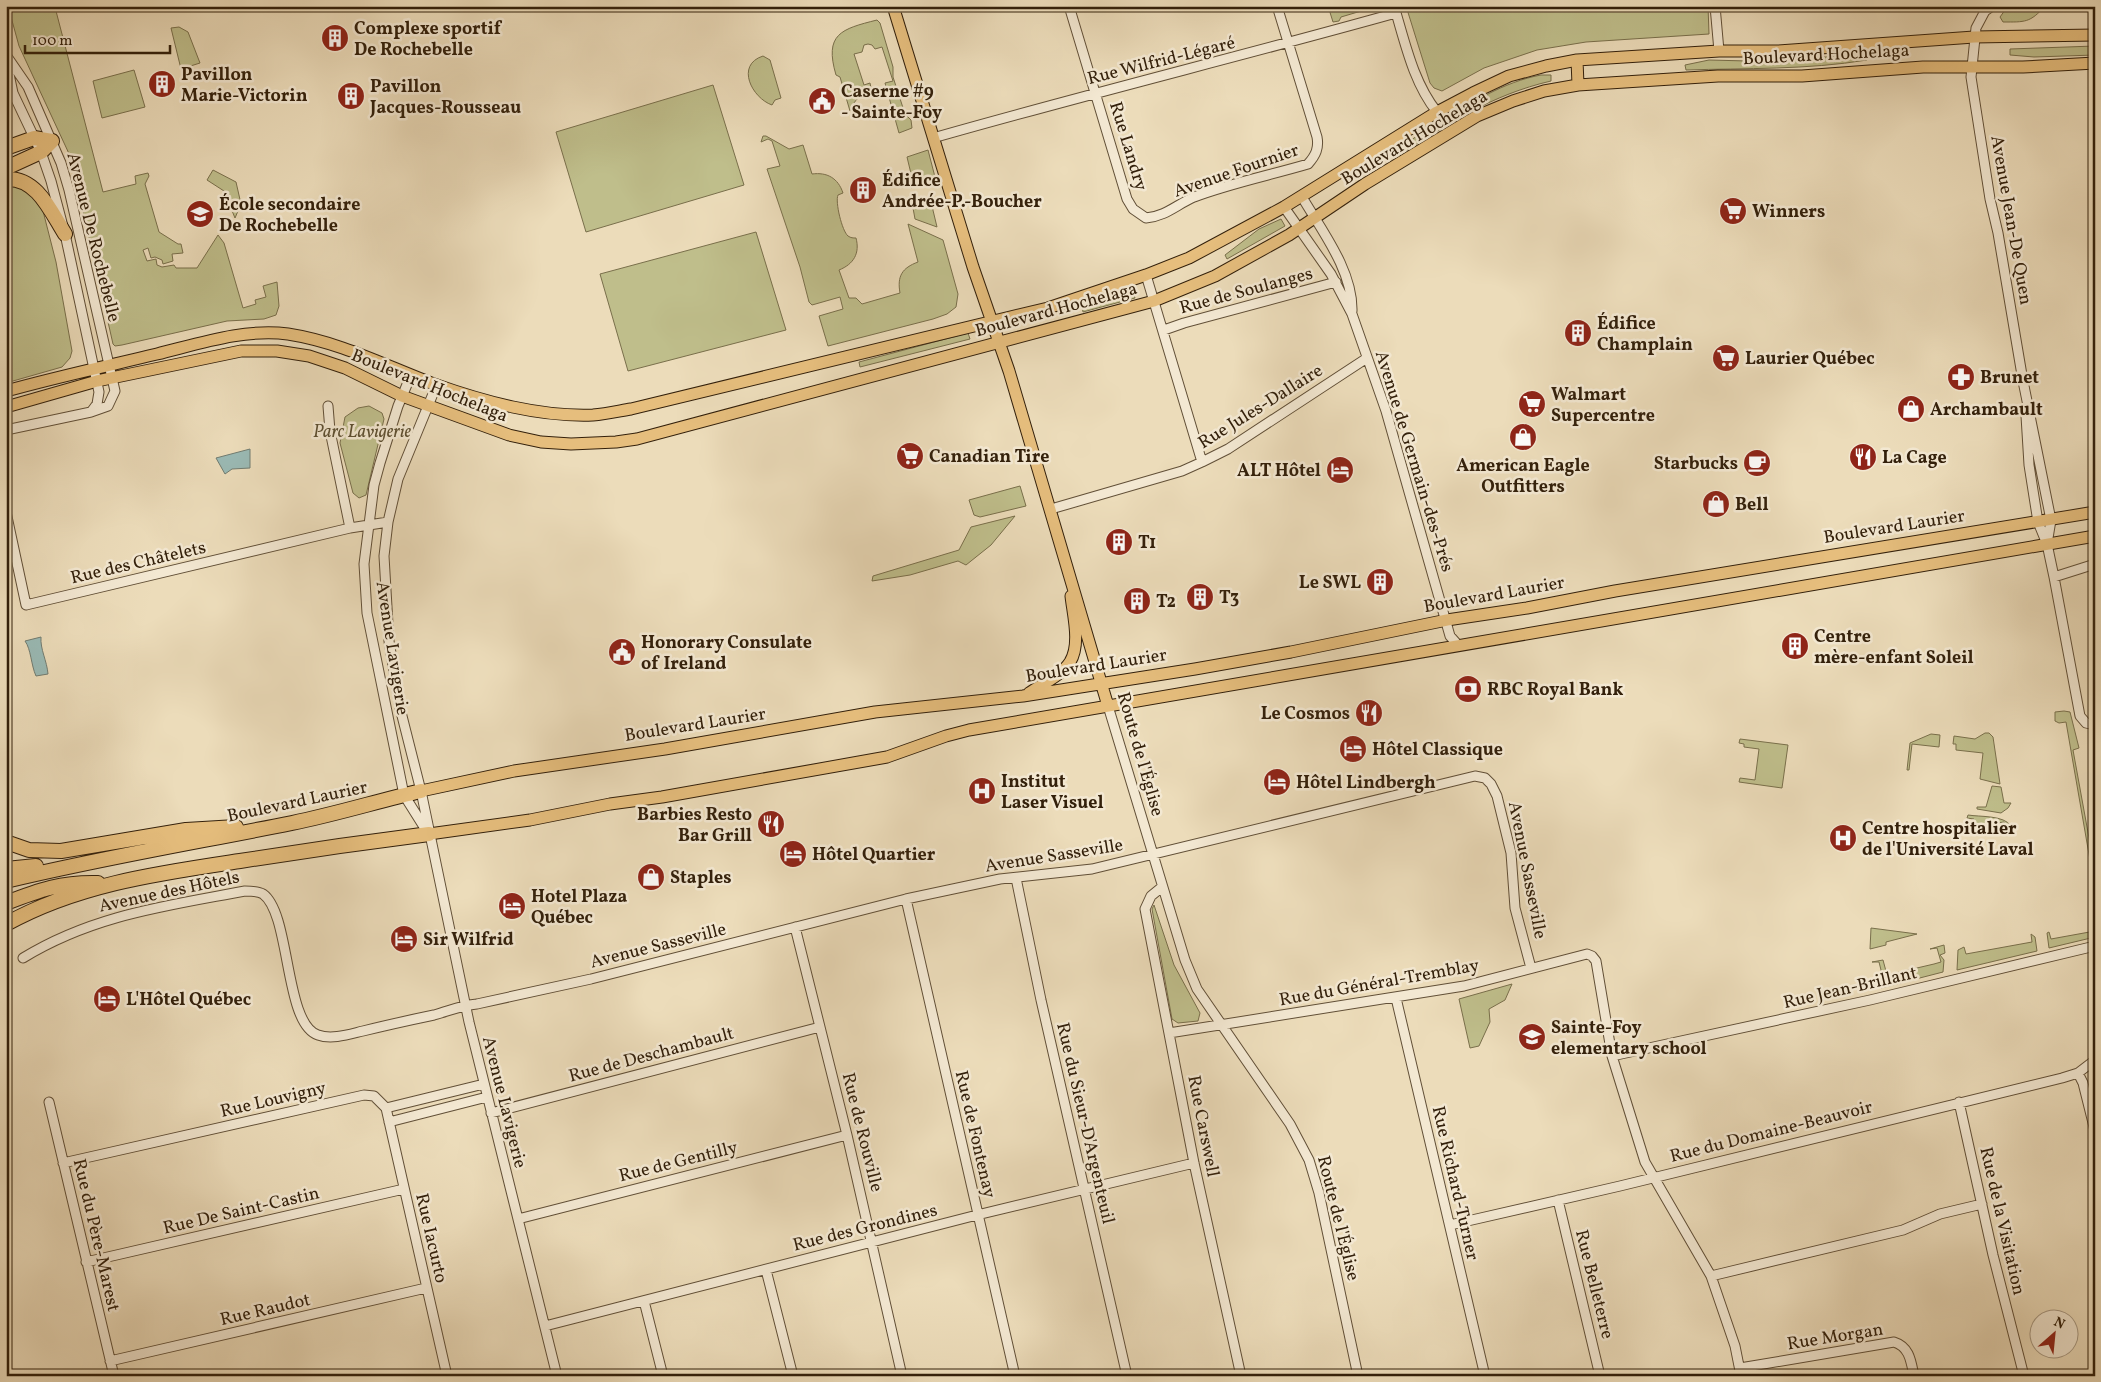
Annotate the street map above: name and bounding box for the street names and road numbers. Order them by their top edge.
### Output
street label: Rue Wilfrid-Légaré [1085,31,1238,92]
street label: Boulevard Hochelaga [1742,39,1910,72]
street label: Boulevard Hochelaga [1337,85,1493,192]
street label: Rue Landry [1102,99,1153,194]
street label: Avenue Jean-De Quen [1983,134,2038,307]
street label: Avenue Fournier [1170,138,1303,205]
street label: Avenue De Rochebelle [59,150,126,325]
street label: Rue de Soulanges [1177,262,1316,321]
street label: Boulevard Hochelaga [973,277,1140,344]
street label: Boulevard Hochelaga [347,344,512,429]
street label: Avenue de Germain-des-Prés [1368,348,1459,575]
street label: Rue Jules-Dallaire [1194,359,1328,456]
street label: Boulevard Laurier [1822,504,1967,551]
street label: Rue des Châtelets [68,536,209,591]
street label: Boulevard Laurier [1422,571,1567,620]
street label: Avenue Lavigerie [369,580,414,717]
street label: Boulevard Laurier [1024,643,1169,690]
street label: Route de l'Église [1110,689,1169,819]
street label: Boulevard Laurier [623,702,768,749]
street label: Boulevard Laurier [225,775,370,830]
street label: Avenue Sasseville [1501,800,1552,941]
street label: Avenue Sasseville [983,833,1125,880]
street label: Avenue des Hôtels [97,865,242,920]
street label: Avenue Sasseville [588,917,729,975]
street label: Rue du Général-Tremblay [1277,954,1481,1013]
street label: Rue Jean-Brillant [1781,961,1920,1016]
street label: Rue du Sieur-D'Argenteuil [1049,1020,1120,1227]
street label: Rue de Deschambault [566,1021,737,1090]
street label: Avenue Lavigerie [475,1034,532,1171]
street label: Rue de Fontenay [948,1068,1001,1201]
street label: Rue de Rouville [835,1070,888,1195]
street label: Rue Carswell [1180,1073,1225,1179]
street label: Rue Louvigny [218,1076,329,1125]
street label: Rue du Domaine-Beauvoir [1667,1095,1876,1170]
street label: Rue Richard-Turner [1425,1104,1485,1263]
street label: Rue de Gentilly [616,1136,741,1189]
street label: Rue de la Visitation [1972,1145,2031,1298]
street label: Route de l'Église [1310,1153,1365,1284]
street label: Rue du Père-Marest [66,1156,125,1314]
street label: Rue De Saint-Castin [161,1181,322,1242]
street label: Rue Iacurto [408,1191,453,1286]
street label: Rue des Grondines [790,1198,940,1259]
street label: Rue Belleterre [1568,1227,1619,1342]
street label: Rue Raudot [218,1288,313,1333]
street label: Rue Morgan [1785,1318,1885,1357]

